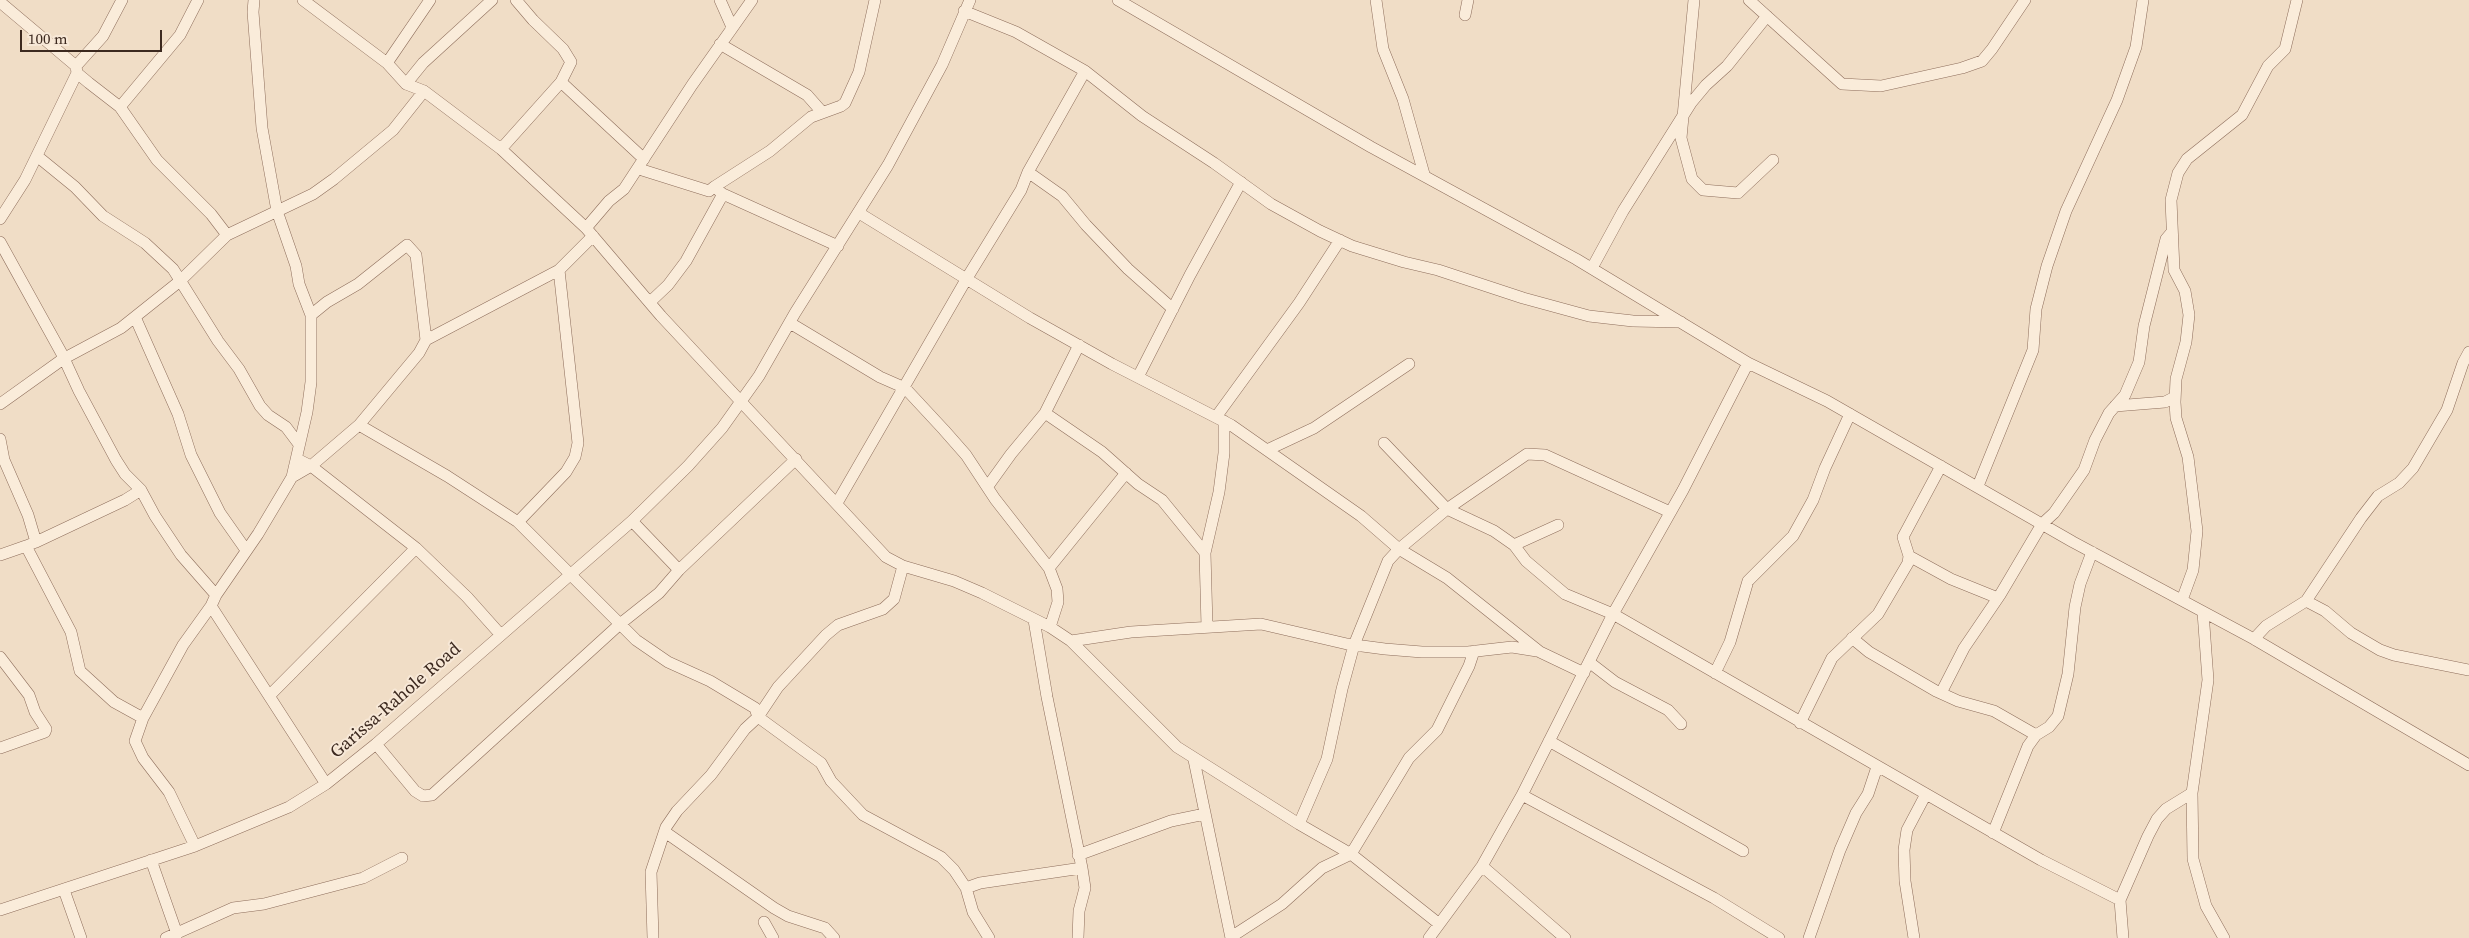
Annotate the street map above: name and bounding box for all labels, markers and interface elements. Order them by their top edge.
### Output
scale bar [22,20,165,52]
text: 100 m [28,28,68,49]
street label: Garissa-Rahole Road [326,639,466,763]

